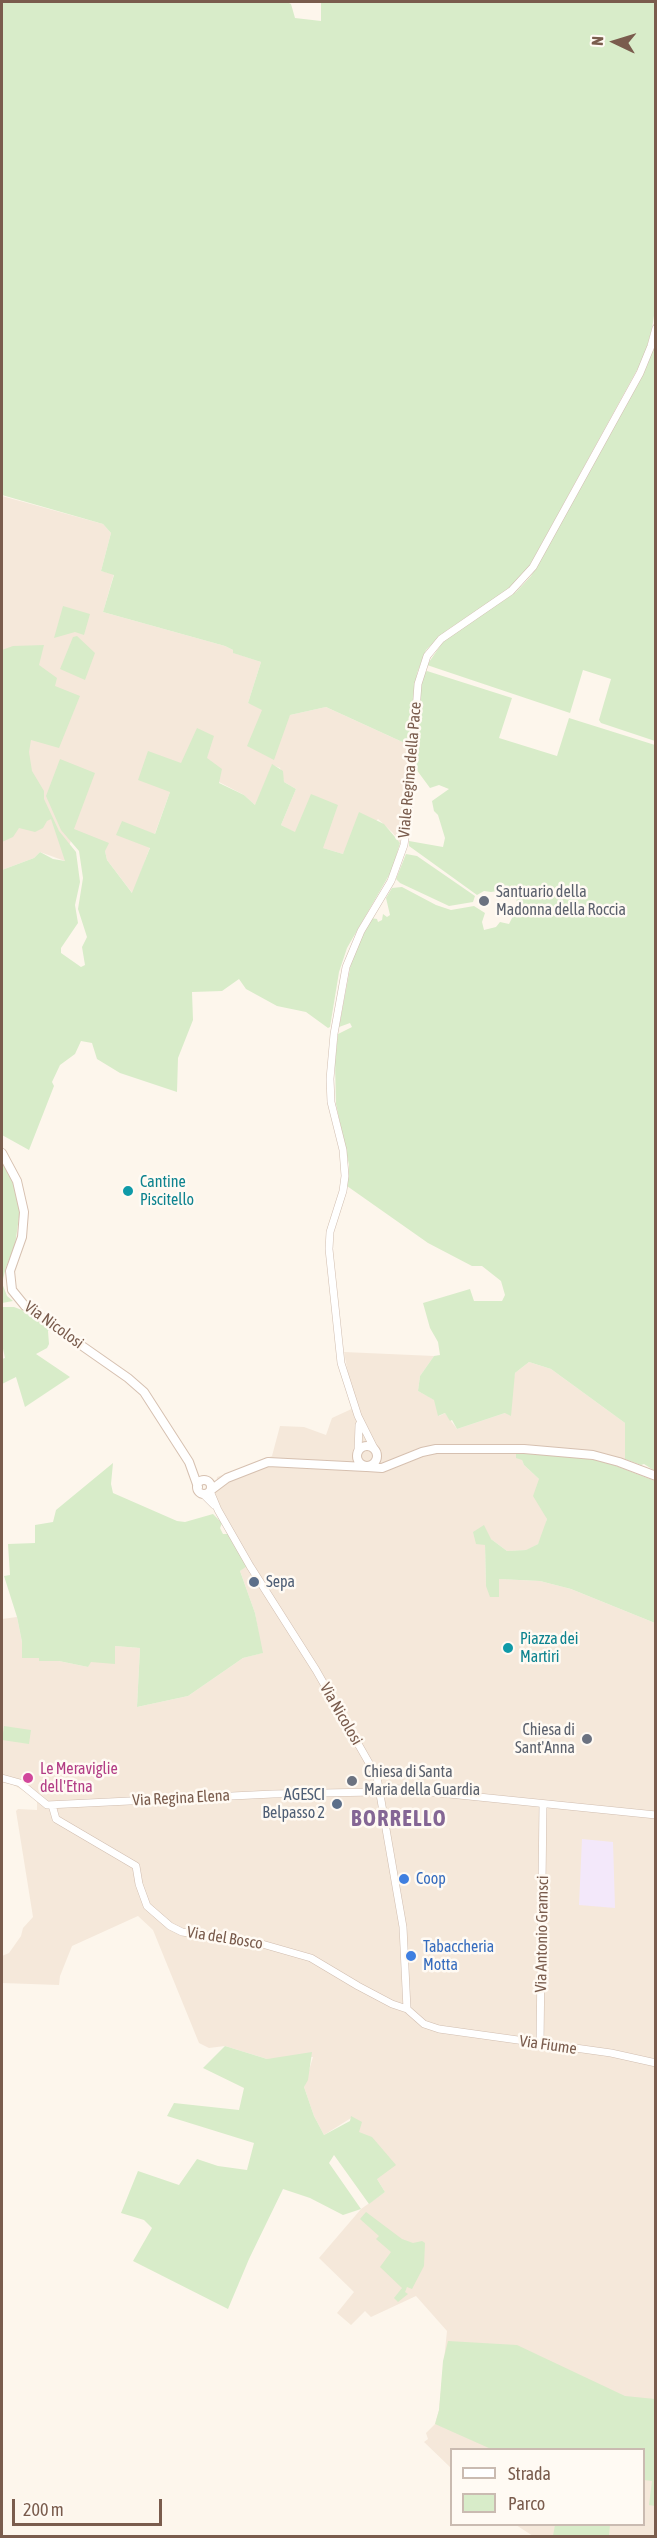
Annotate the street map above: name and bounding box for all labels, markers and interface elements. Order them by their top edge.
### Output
north arrow [585,12,645,72]
text: N [588,35,606,46]
street label: Viale Regina della Pace [394,701,426,839]
place label: Santuario della Madonna della Roccia [496,882,626,920]
marker: Santuario della Madonna della Roccia [477,894,491,908]
place label: Cantine Piscitello [140,1172,194,1210]
marker: Cantine Piscitello [121,1184,135,1198]
street label: Via Nicolosi [21,1297,87,1353]
place label: Sepa [266,1572,295,1592]
marker: Sepa [247,1575,261,1589]
place label: Piazza dei Martiri [520,1629,578,1667]
marker: Piazza dei Martiri [501,1641,515,1655]
street label: Via Nicolosi [316,1679,366,1749]
place label: Chiesa di Sant'Anna [515,1720,575,1758]
marker: Chiesa di Sant'Anna [580,1732,594,1746]
place label: Le Meraviglie dell'Etna [40,1759,118,1797]
place label: Chiesa di Santa Maria della Guardia [364,1762,480,1800]
marker: Le Meraviglie dell'Etna [21,1771,35,1785]
marker: Chiesa di Santa Maria della Guardia [345,1774,359,1788]
place label: AGESCI Belpasso 2 [262,1785,325,1823]
street label: Via Regina Elena [132,1786,230,1810]
marker: AGESCI Belpasso 2 [330,1797,344,1811]
district label: BORRELLO [351,1806,447,1832]
place label: Coop [416,1869,446,1889]
marker: Coop [397,1872,411,1886]
street label: Via Antonio Gramsci [531,1875,553,1993]
street label: Via del Bosco [186,1923,264,1953]
place label: Tabaccheria Motta [423,1937,494,1975]
marker: Tabaccheria Motta [404,1949,418,1963]
street label: Via Fiume [518,2031,578,2059]
legend [450,2448,645,2526]
text: Strada [508,2463,551,2484]
scale bar [15,2487,165,2525]
text: Parco [508,2493,545,2514]
text: 200 m [23,2499,64,2520]

